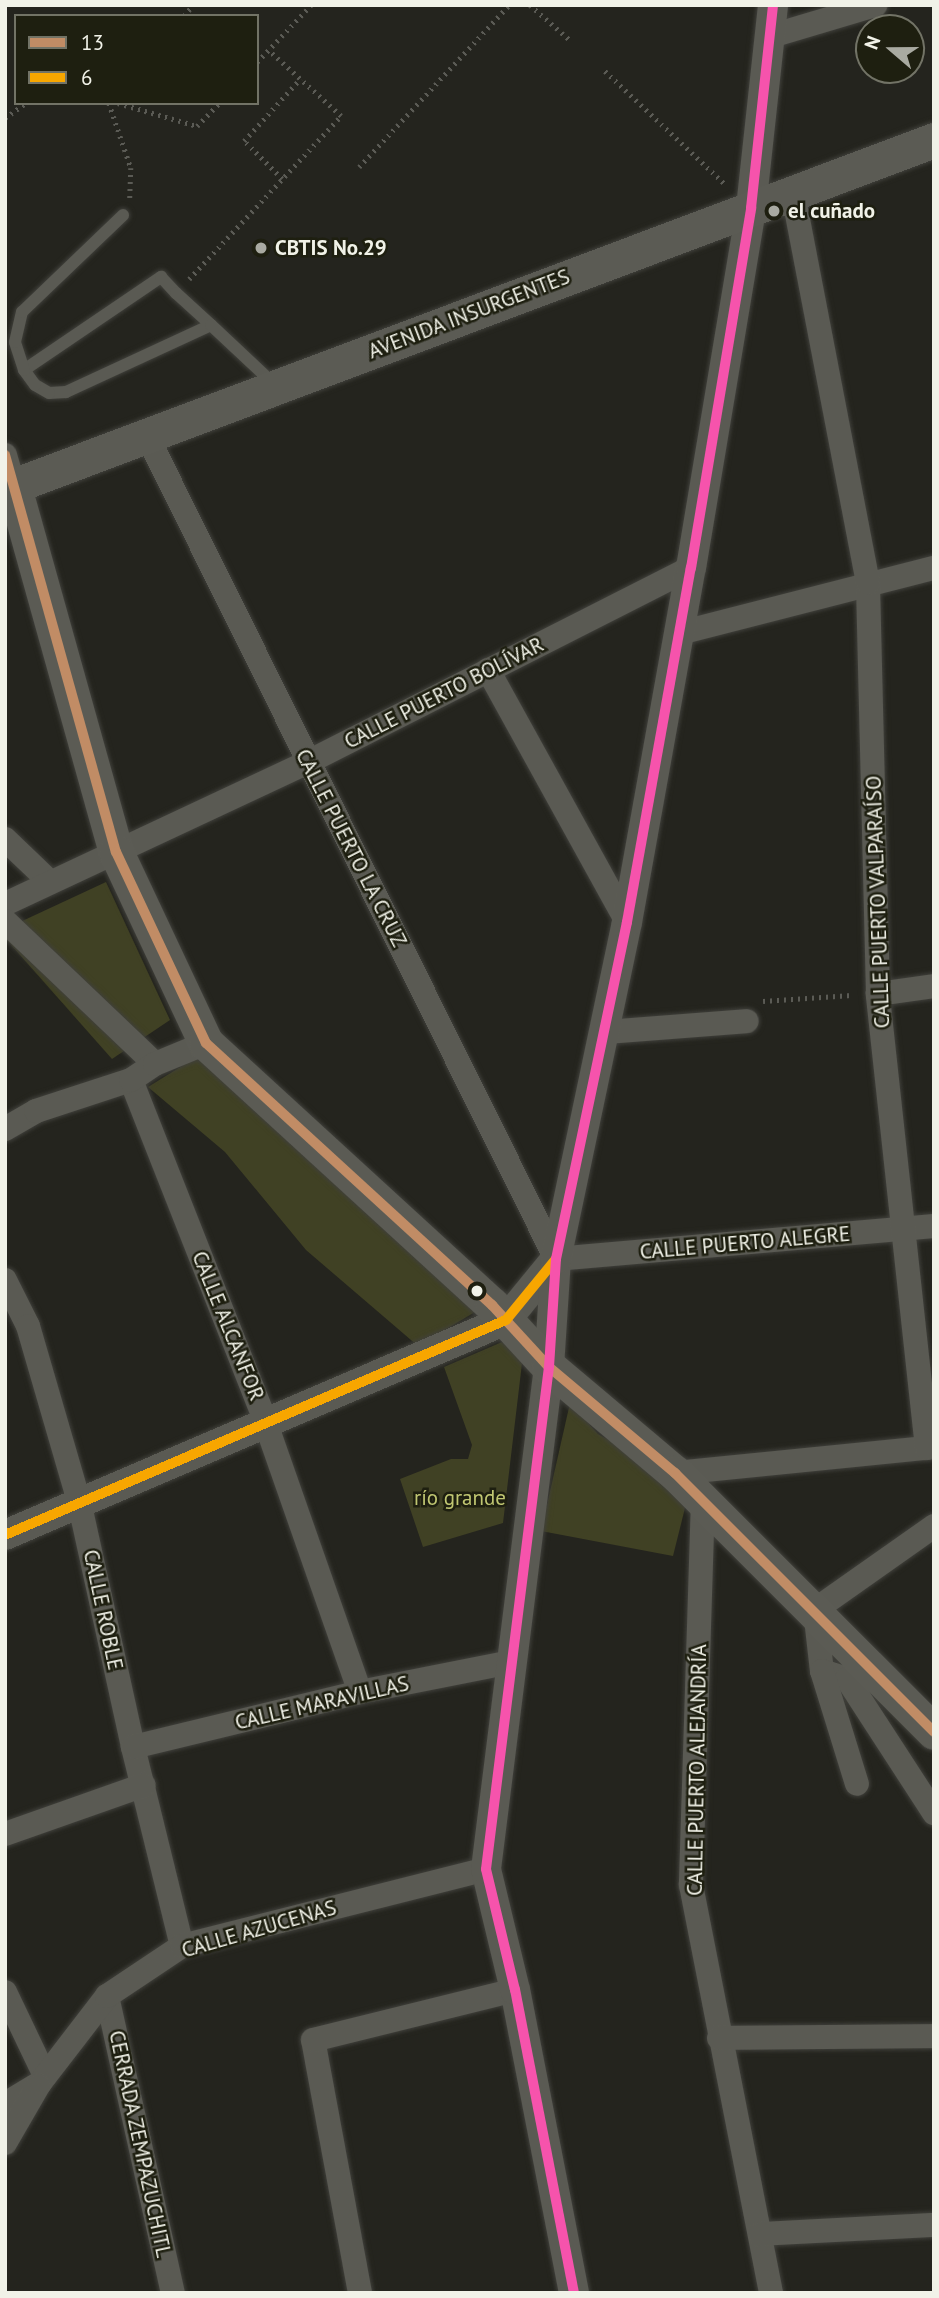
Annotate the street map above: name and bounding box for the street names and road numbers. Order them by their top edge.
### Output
street label: AVENIDA INSURGENTES [364,264,574,364]
street label: CALLE PUERTO BOLÍVAR [340,632,548,754]
street label: CALLE PUERTO LA CRUZ [290,745,412,951]
street label: CALLE PUERTO VALPARAÍSO [861,775,895,1029]
street label: CALLE PUERTO ALEGRE [638,1221,852,1265]
street label: CALLE ALCANFOR [186,1247,270,1405]
street label: CALLE ROBLE [78,1547,128,1673]
street label: CALLE PUERTO ALEJANDRÍA [682,1644,712,1896]
street label: CALLE MARAVILLAS [233,1671,411,1735]
street label: CALLE AZUCENAS [179,1895,339,1963]
street label: CERRADA ZEMPAZUCHITL [103,2028,177,2260]

